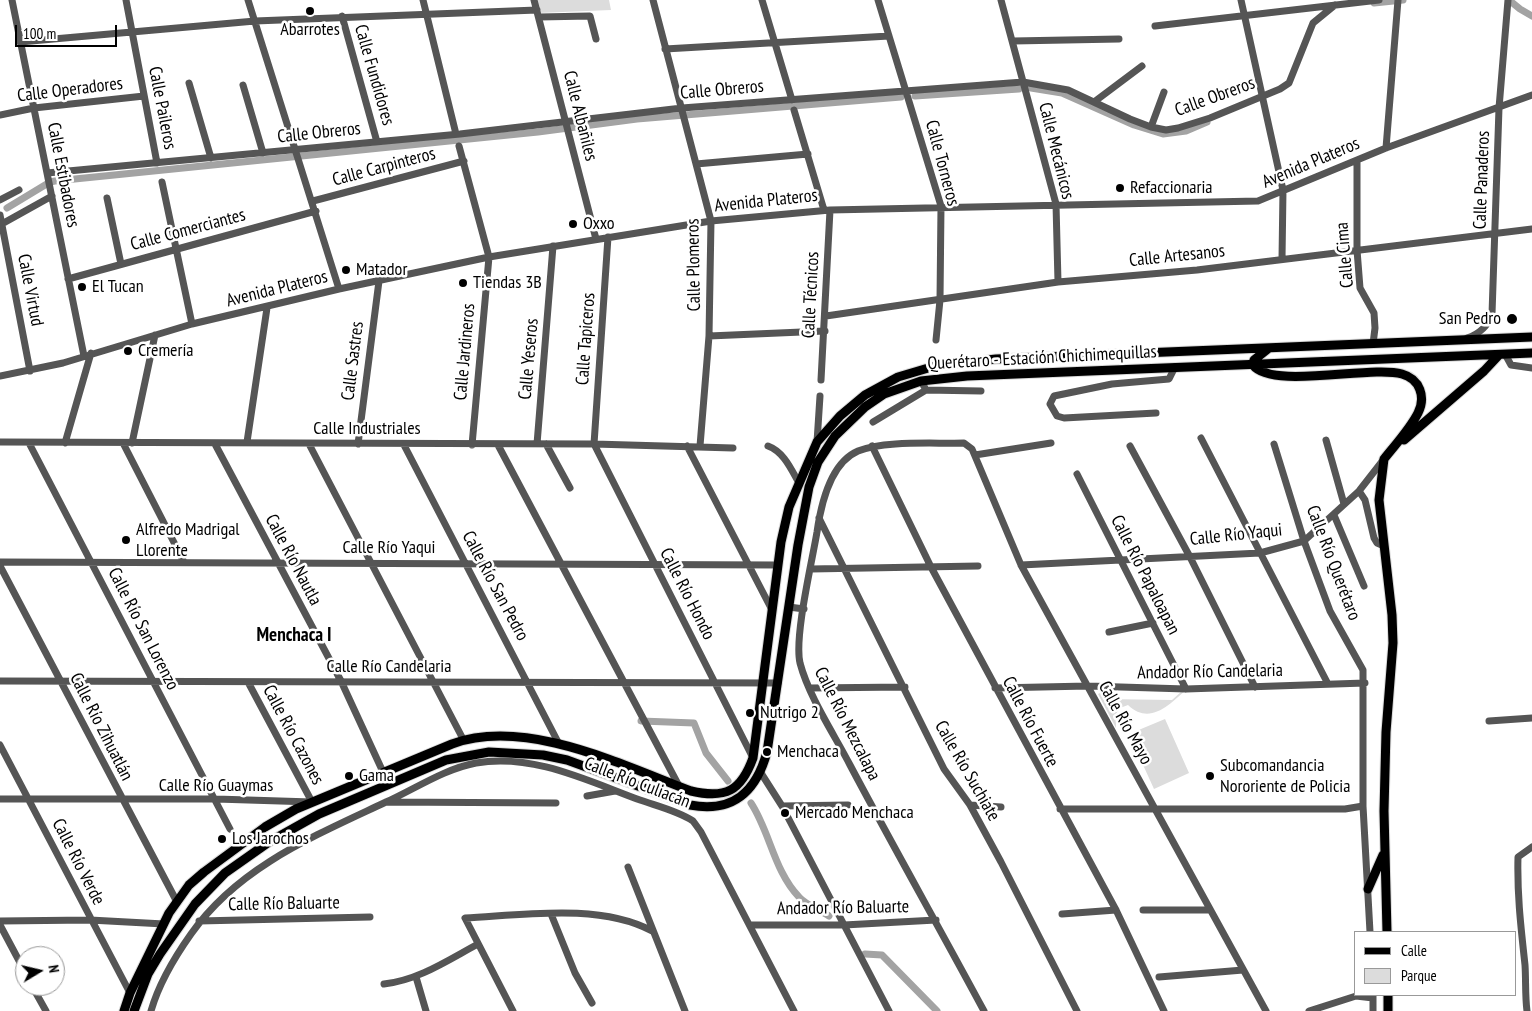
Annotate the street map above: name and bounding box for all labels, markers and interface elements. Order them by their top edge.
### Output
marker: Abarrotes [304,5,316,17]
scale bar [18,15,120,47]
place label: Abarrotes [280,19,340,41]
street label: Calle Fundidores [349,22,399,128]
text: 100 m [23,24,56,43]
street label: Calle Paileros [143,65,181,151]
street label: Calle Albañiles [558,69,602,163]
street label: Calle Operadores [16,73,124,107]
street label: Calle Obreros [1172,73,1258,121]
street label: Calle Obreros [679,76,765,104]
street label: Calle Mecánicos [1034,100,1078,202]
street label: Calle Obreros [276,118,362,148]
street label: Calle Torneros [920,118,964,208]
street label: Calle Estibadores [42,121,84,229]
street label: Calle Panaderos [1469,130,1495,230]
street label: Avenida Plateros [1259,133,1363,193]
street label: Calle Carpinteros [330,143,438,191]
place label: Refaccionaria [1130,177,1213,199]
marker: Refaccionaria [1114,182,1126,194]
street label: Avenida Plateros [713,185,819,217]
street label: Calle Comerciantes [128,204,248,256]
place label: Oxxo [583,213,614,235]
marker: Oxxo [567,218,579,230]
street label: Calle Plomeros [682,218,706,312]
street label: Calle Cima [1331,221,1359,289]
street label: Calle Artesanos [1128,240,1226,272]
street label: Calle Técnicos [798,251,824,339]
street label: Calle Virtud [12,252,48,328]
place label: Matador [356,259,407,281]
marker: Matador [340,264,352,276]
street label: Avenida Plateros [224,266,330,312]
place label: Tiendas 3B [473,272,542,294]
place label: El Tucan [92,276,144,298]
marker: Tiendas 3B [457,277,469,289]
marker: El Tucan [76,281,88,293]
street label: Calle Tapiceros [572,292,600,386]
street label: Calle Jardineros [450,303,480,401]
place label: San Pedro [1439,308,1501,330]
marker: San Pedro [1505,312,1519,326]
street label: Calle Yeseros [515,317,543,401]
street label: Calle Sastres [337,320,369,402]
place label: Cremería [138,340,194,362]
street label: Querétaro - Estación Chichimequillas [927,341,1157,375]
marker: Cremería [122,345,134,357]
street label: Calle Industriales [313,418,421,440]
street label: Calle Río Querétaro [1301,502,1365,624]
street label: Calle Río Nautla [260,511,326,609]
street label: Calle Río Papaloapan [1106,512,1184,638]
place label: Alfredo Madrigal Llorente [136,519,240,562]
street label: Calle Río Yaqui [1189,519,1283,551]
street label: Calle Río San Pedro [457,527,533,645]
marker: Alfredo Madrigal Llorente [120,534,132,546]
street label: Calle Río Yaqui [343,537,435,559]
street label: Calle Río Hondo [655,545,719,643]
street label: Calle Río San Lorenzo [103,564,183,694]
district label: Menchaca I [256,625,332,647]
street label: Calle Río Candelaria [327,656,451,678]
street label: Andador Río Candelaria [1137,660,1283,684]
street label: Calle Río Mezcalapa [809,664,885,784]
street label: Calle Río Zihuatlán [65,670,137,784]
street label: Calle Río Fuerte [997,673,1063,771]
street label: Calle Río Mayo [1093,677,1157,769]
street label: Calle Río Cazones [258,682,328,788]
place label: Nutrigo 2 [760,702,819,724]
marker: Nutrigo 2 [744,707,756,719]
street label: Calle Río Suchiate [930,717,1004,825]
place label: Menchaca [777,741,839,763]
marker: Menchaca [761,746,773,758]
street label: Calle Río Culiacán [581,753,693,813]
place label: Subcomandancia Nororiente de Policia [1220,755,1350,798]
place label: Gama [359,765,394,787]
marker: Gama [343,770,355,782]
marker: Subcomandancia Nororiente de Policia [1204,770,1216,782]
street label: Calle Río Guaymas [159,775,273,797]
place label: Mercado Menchaca [795,802,914,824]
marker: Mercado Menchaca [779,807,791,819]
street label: Calle Río Verde [47,815,109,909]
place label: Los Jarochos [232,828,309,850]
marker: Los Jarochos [216,833,228,845]
street label: Calle Río Baluarte [228,892,340,916]
street label: Andador Río Baluarte [777,896,909,920]
legend [1354,931,1517,996]
text: Calle [1401,941,1427,960]
north arrow [15,946,65,996]
text: N [44,964,63,974]
text: Parque [1401,966,1437,985]

